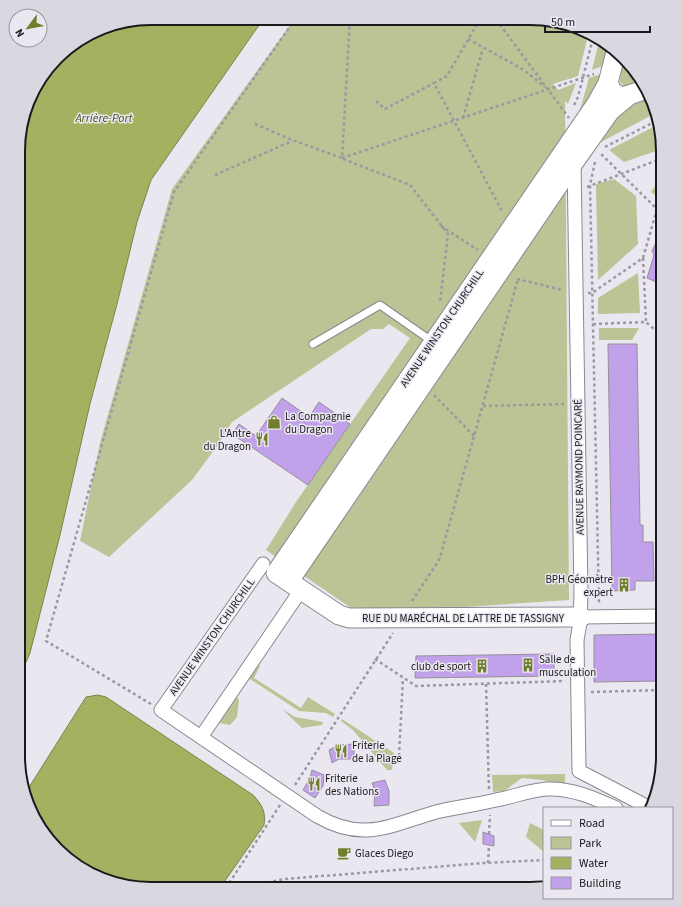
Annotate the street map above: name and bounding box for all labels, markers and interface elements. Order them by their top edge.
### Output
north arrow [8,8,48,48]
scale bar [545,8,650,34]
text: 50 m [551,14,575,31]
text: N [12,26,28,40]
water label: Arrière-Port [75,110,134,127]
street label: AVENUE WINSTON CHURCHILL [397,265,488,390]
street label: AVENUE RAYMOND POINCARÉ [570,399,588,535]
place label: La Compagnie du Dragon [285,409,351,437]
shop icon: La Compagnie du Dragon [266,414,282,430]
place label: L'Antre du Dragon [203,426,252,454]
restaurant icon: L'Antre du Dragon [254,431,270,447]
place label: BPH Géomètre expert [545,572,614,600]
street label: AVENUE WINSTON CHURCHILL [166,575,259,699]
building icon: BPH Géomètre expert [616,577,632,593]
street label: RUE DU MARÉCHAL DE LATTRE DE TASSIGNY [362,611,565,626]
place label: Salle de musculation [539,652,596,680]
building icon: Salle de musculation [520,657,536,673]
building icon: club de sport [474,658,490,674]
place label: club de sport [411,659,471,674]
place label: Friterie de la Plage [352,738,402,766]
restaurant icon: Friterie de la Plage [333,743,349,759]
place label: Friterie des Nations [325,771,379,799]
restaurant icon: Friterie des Nations [306,776,322,792]
legend [543,807,673,899]
text: Road [579,815,605,832]
text: Park [579,835,601,852]
cafe icon: Glaces Diego [336,845,352,861]
place label: Glaces Diego [355,846,413,861]
text: Water [579,855,609,872]
text: Building [579,875,621,892]

